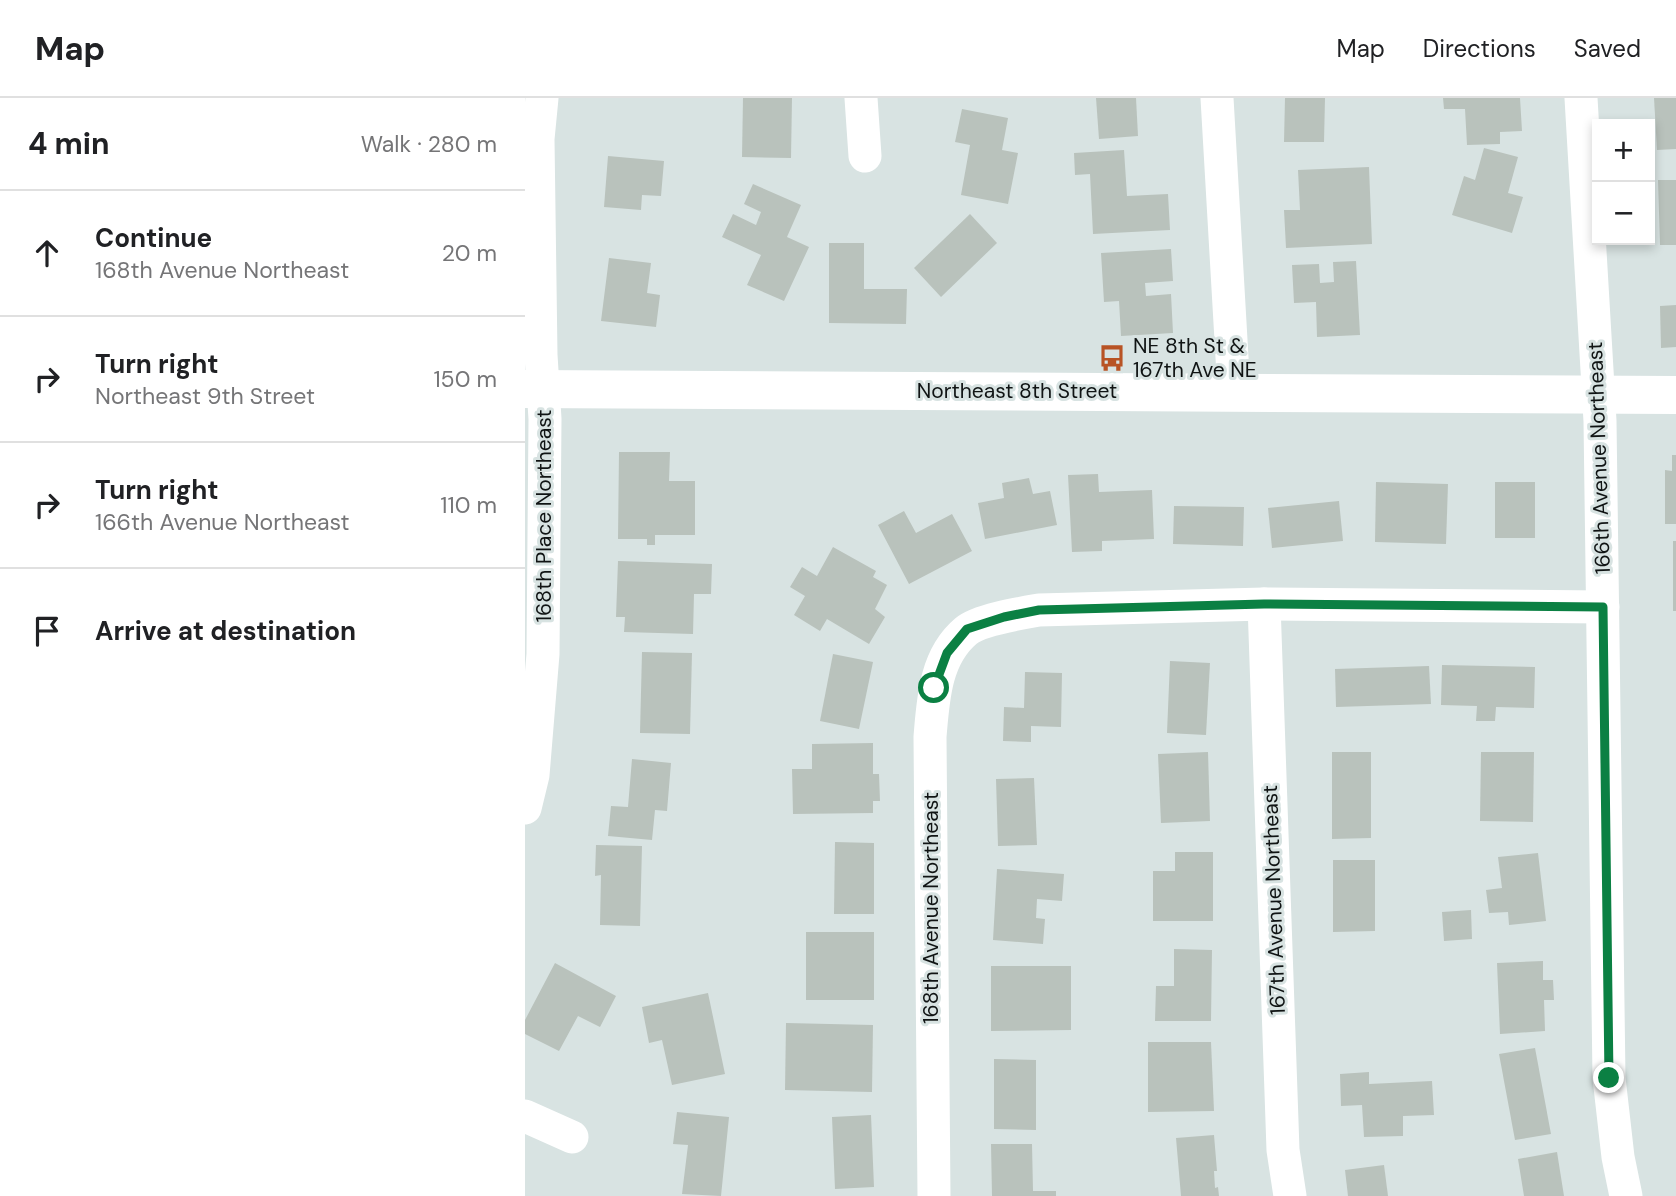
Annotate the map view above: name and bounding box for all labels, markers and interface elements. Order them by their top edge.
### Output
text: Map [35,27,105,70]
text: Map [1337,33,1385,64]
text: Directions [1423,33,1536,64]
text: Saved [1574,33,1641,64]
map controls [1592,119,1655,245]
button: + [1592,119,1655,182]
text: 4 min [28,124,110,163]
text: Walk · 280 m [361,129,497,159]
button: − [1592,182,1655,245]
text: Continue [95,221,212,255]
icon: ahead [28,234,66,272]
text: 20 m [442,238,497,268]
text: 168th Avenue Northeast [95,255,349,285]
place label: NE 8th St & 167th Ave NE [1133,332,1257,384]
street label: 166th Avenue Northeast [1581,341,1617,575]
bus stop icon: NE 8th St & 167th Ave NE [1097,343,1127,373]
text: Turn right [95,347,219,381]
icon: right [28,360,66,398]
text: 150 m [433,364,497,394]
street label: Northeast 8th Street [917,377,1117,405]
text: Northeast 9th Street [95,381,315,411]
street label: 168th Place Northeast [530,410,558,622]
text: Turn right [95,473,219,507]
icon: right [28,486,66,524]
text: 110 m [440,490,497,520]
text: 166th Avenue Northeast [95,507,350,537]
icon: arrive [28,612,66,650]
text: Arrive at destination [95,614,356,648]
route start [918,672,949,703]
street label: 167th Avenue Northeast [1256,785,1292,1015]
street label: 168th Avenue Northeast [917,792,945,1024]
route end [1593,1062,1624,1093]

